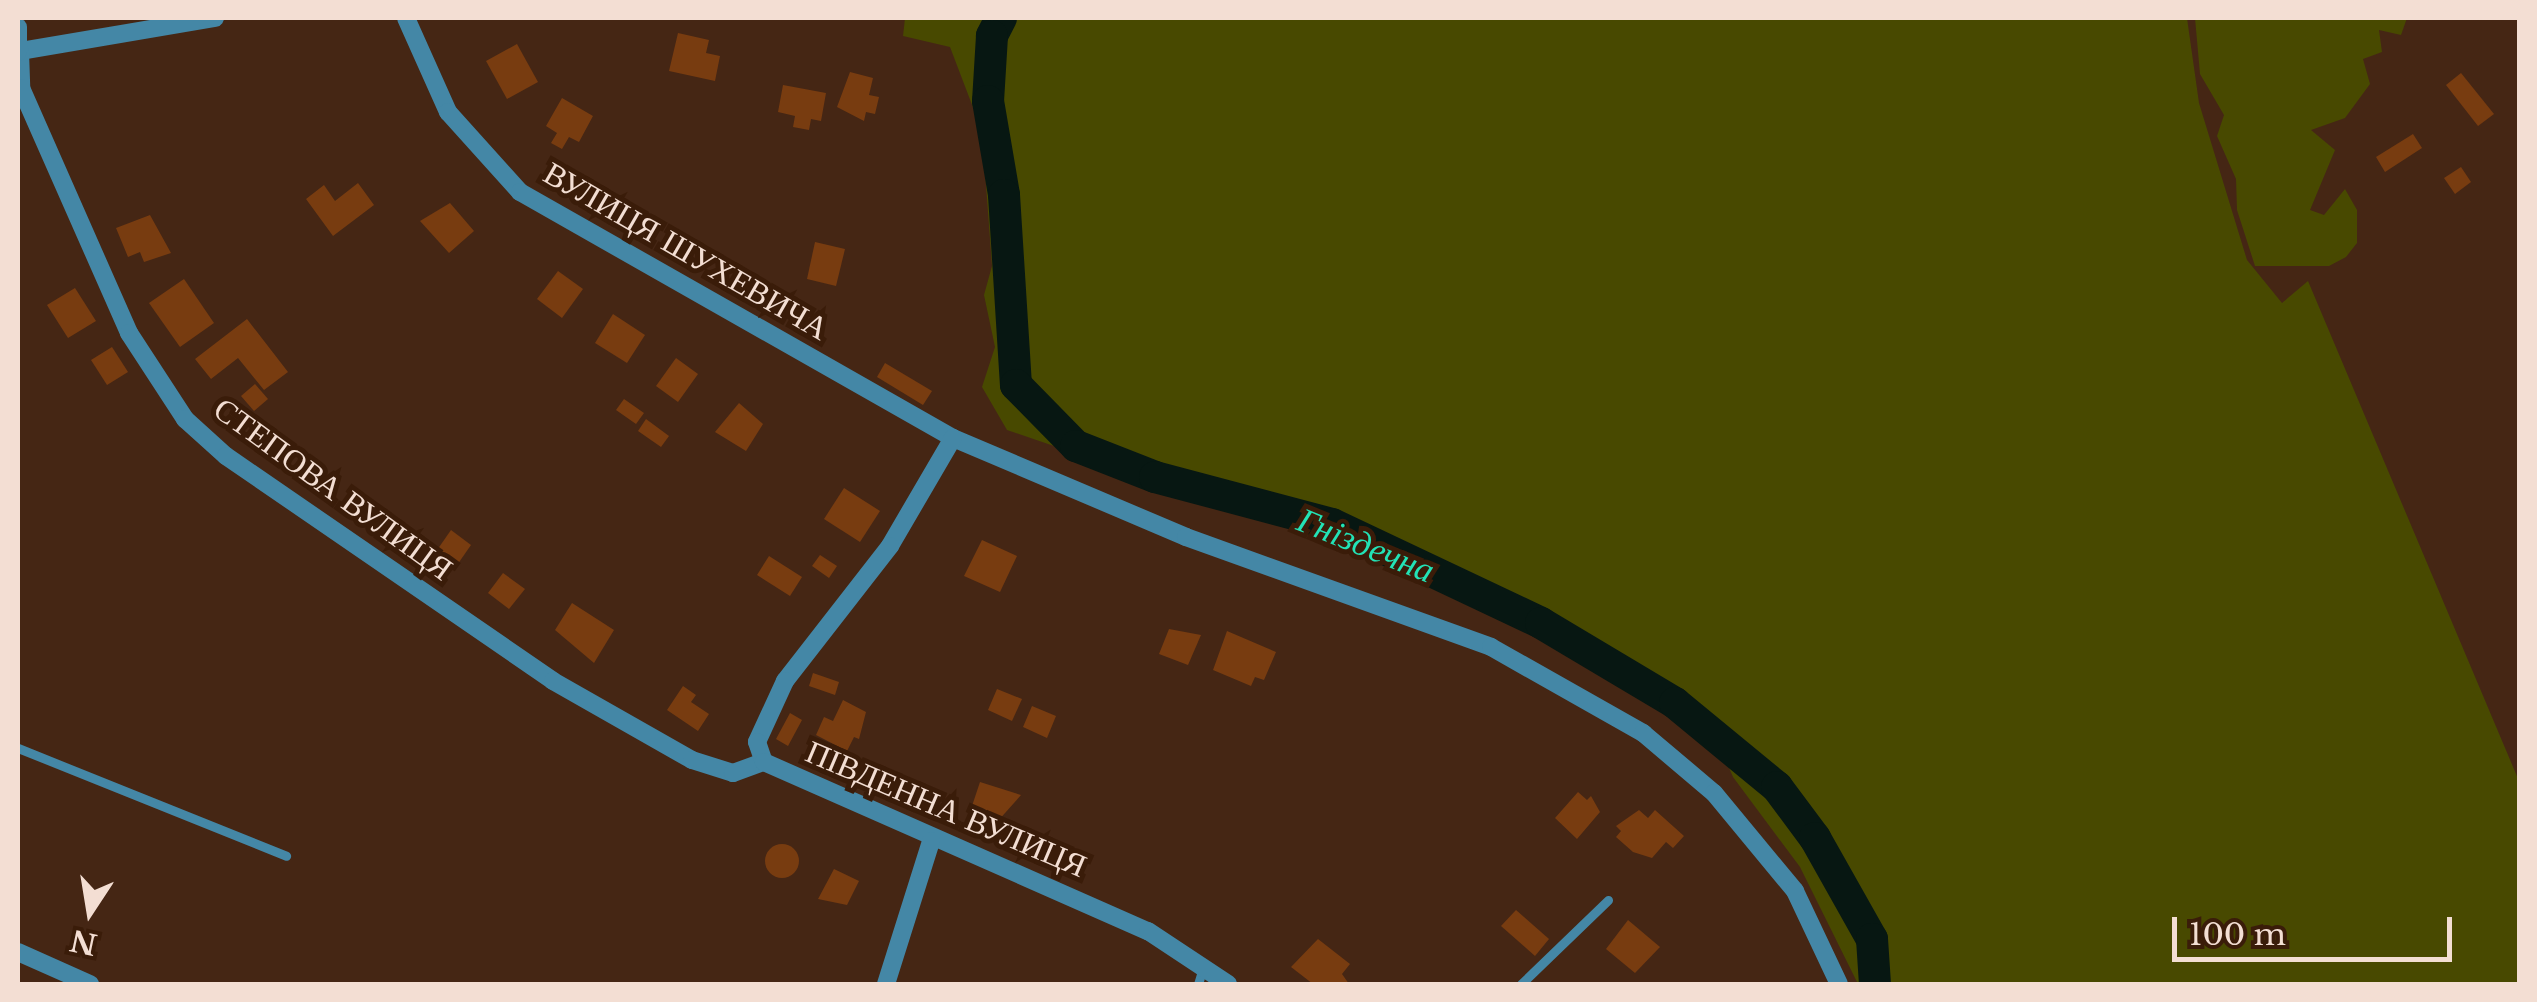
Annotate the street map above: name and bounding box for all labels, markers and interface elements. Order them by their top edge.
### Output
street label: ВУЛИЦЯ ШУХЕВИЧА [537,154,835,348]
street label: СТЕПОВА ВУЛИЦЯ [206,390,460,588]
water label: Гніздечна [1291,499,1441,591]
street label: ПІВДЕННА ВУЛИЦЯ [800,733,1092,885]
north arrow [40,862,140,962]
scale bar [2177,897,2457,959]
text: 100 m [2189,916,2286,953]
text: N [67,922,100,962]

